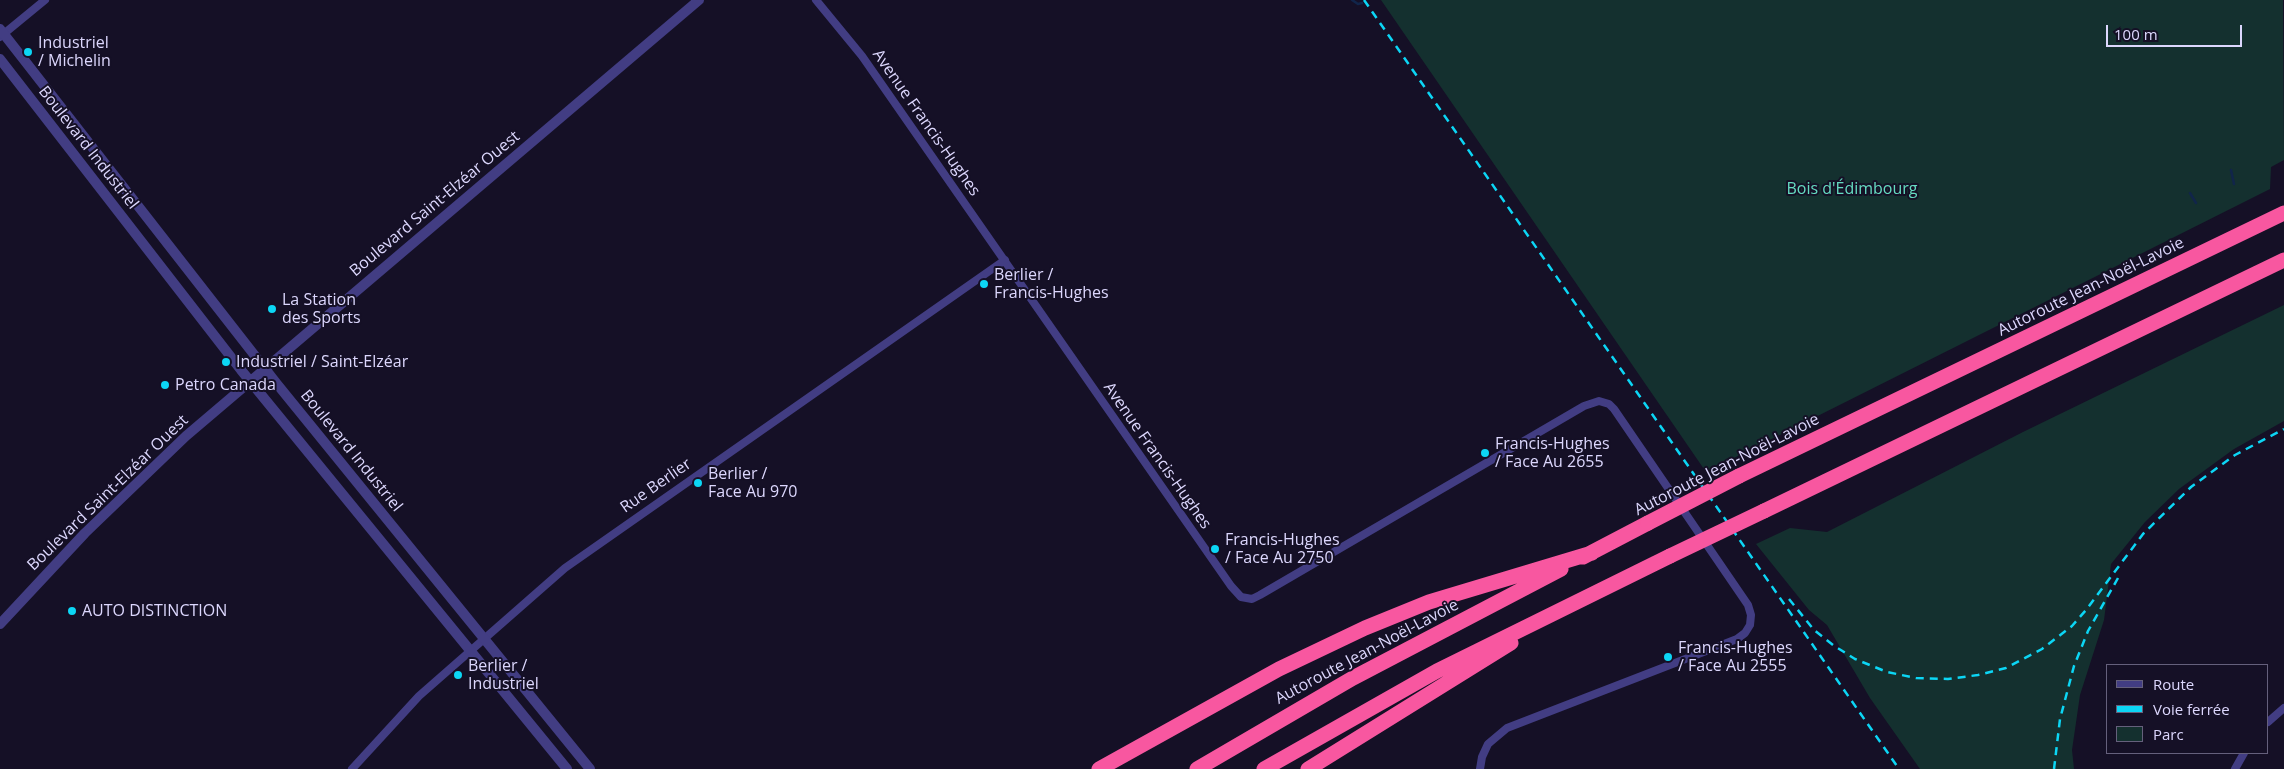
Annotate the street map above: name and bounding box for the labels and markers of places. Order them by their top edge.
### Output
place label: Industriel / Michelin [38,33,111,71]
marker: Industriel / Michelin [22,46,34,58]
place label: Berlier / Francis-Hughes [994,265,1109,303]
marker: Berlier / Francis-Hughes [978,278,990,290]
place label: La Station des Sports [282,290,361,328]
marker: La Station des Sports [266,303,278,315]
place label: Industriel / Saint-Elzéar [236,352,408,372]
marker: Industriel / Saint-Elzéar [220,356,232,368]
place label: Petro Canada [175,375,276,395]
marker: Petro Canada [159,379,171,391]
place label: Francis-Hughes / Face Au 2655 [1495,434,1610,472]
marker: Francis-Hughes / Face Au 2655 [1479,447,1491,459]
place label: Berlier / Face Au 970 [708,464,797,502]
marker: Berlier / Face Au 970 [692,477,704,489]
place label: Francis-Hughes / Face Au 2750 [1225,530,1340,568]
marker: Francis-Hughes / Face Au 2750 [1209,543,1221,555]
place label: AUTO DISTINCTION [82,601,227,621]
marker: AUTO DISTINCTION [66,605,78,617]
place label: Francis-Hughes / Face Au 2555 [1678,638,1793,676]
marker: Francis-Hughes / Face Au 2555 [1662,651,1674,663]
place label: Berlier / Industriel [468,656,539,694]
marker: Berlier / Industriel [452,669,464,681]

